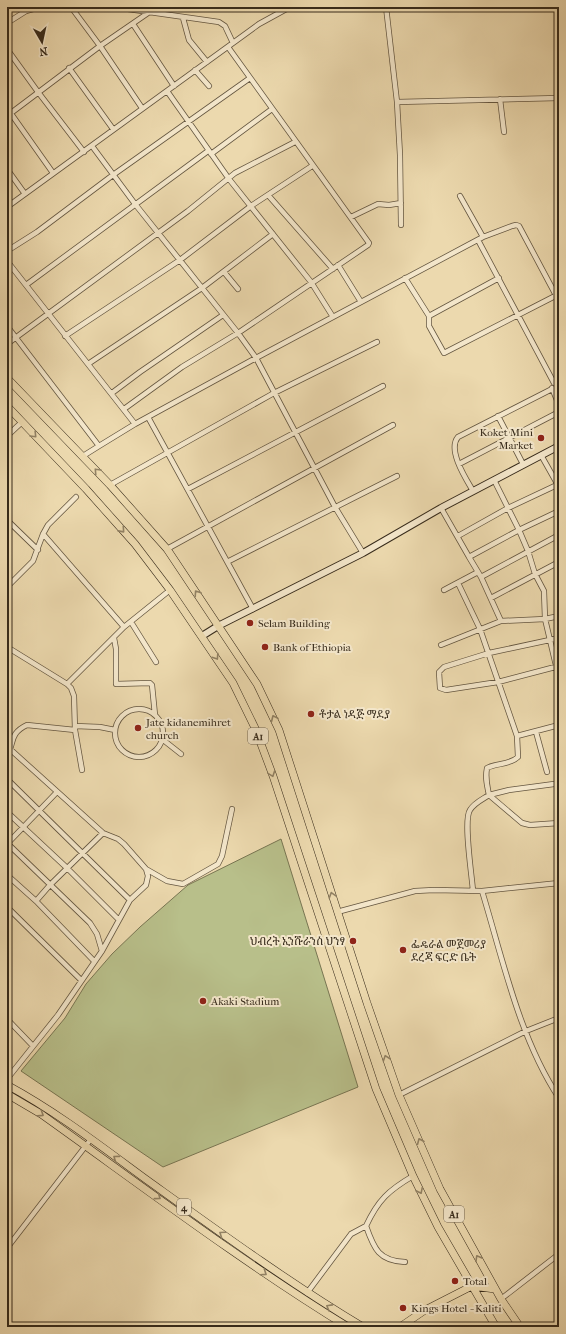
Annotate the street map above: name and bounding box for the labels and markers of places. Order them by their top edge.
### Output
place label: Koket Mini Market [480,426,534,452]
marker: Koket Mini Market [536,433,546,443]
place label: Selam Building [258,617,330,630]
marker: Selam Building [245,618,255,628]
place label: Bank of Ethiopia [273,641,352,654]
marker: Bank of Ethiopia [260,642,270,652]
place label: ቶታል ነዳጅ ማደያ [319,708,390,721]
marker: ቶታል ነዳጅ ማደያ [306,709,316,719]
place label: Jate kidanemihret church [145,716,231,742]
marker: Jate kidanemihret church [133,723,143,733]
place label: ህብረት ኢንሹራንስ ህንፃ [250,935,345,948]
marker: ህብረት ኢንሹራንስ ህንፃ [348,936,358,946]
place label: ፌዴራል መጀመሪያ ደረጃ ፍርድ ቤት [411,938,486,964]
marker: ፌዴራል መጀመሪያ ደረጃ ፍርድ ቤት [398,945,408,955]
place label: Akaki Stadium [210,995,280,1008]
marker: Akaki Stadium [198,996,208,1006]
place label: Total [463,1275,487,1288]
marker: Total [450,1276,460,1286]
place label: Kings Hotel - Kaliti [411,1302,502,1315]
marker: Kings Hotel - Kaliti [398,1303,408,1313]

